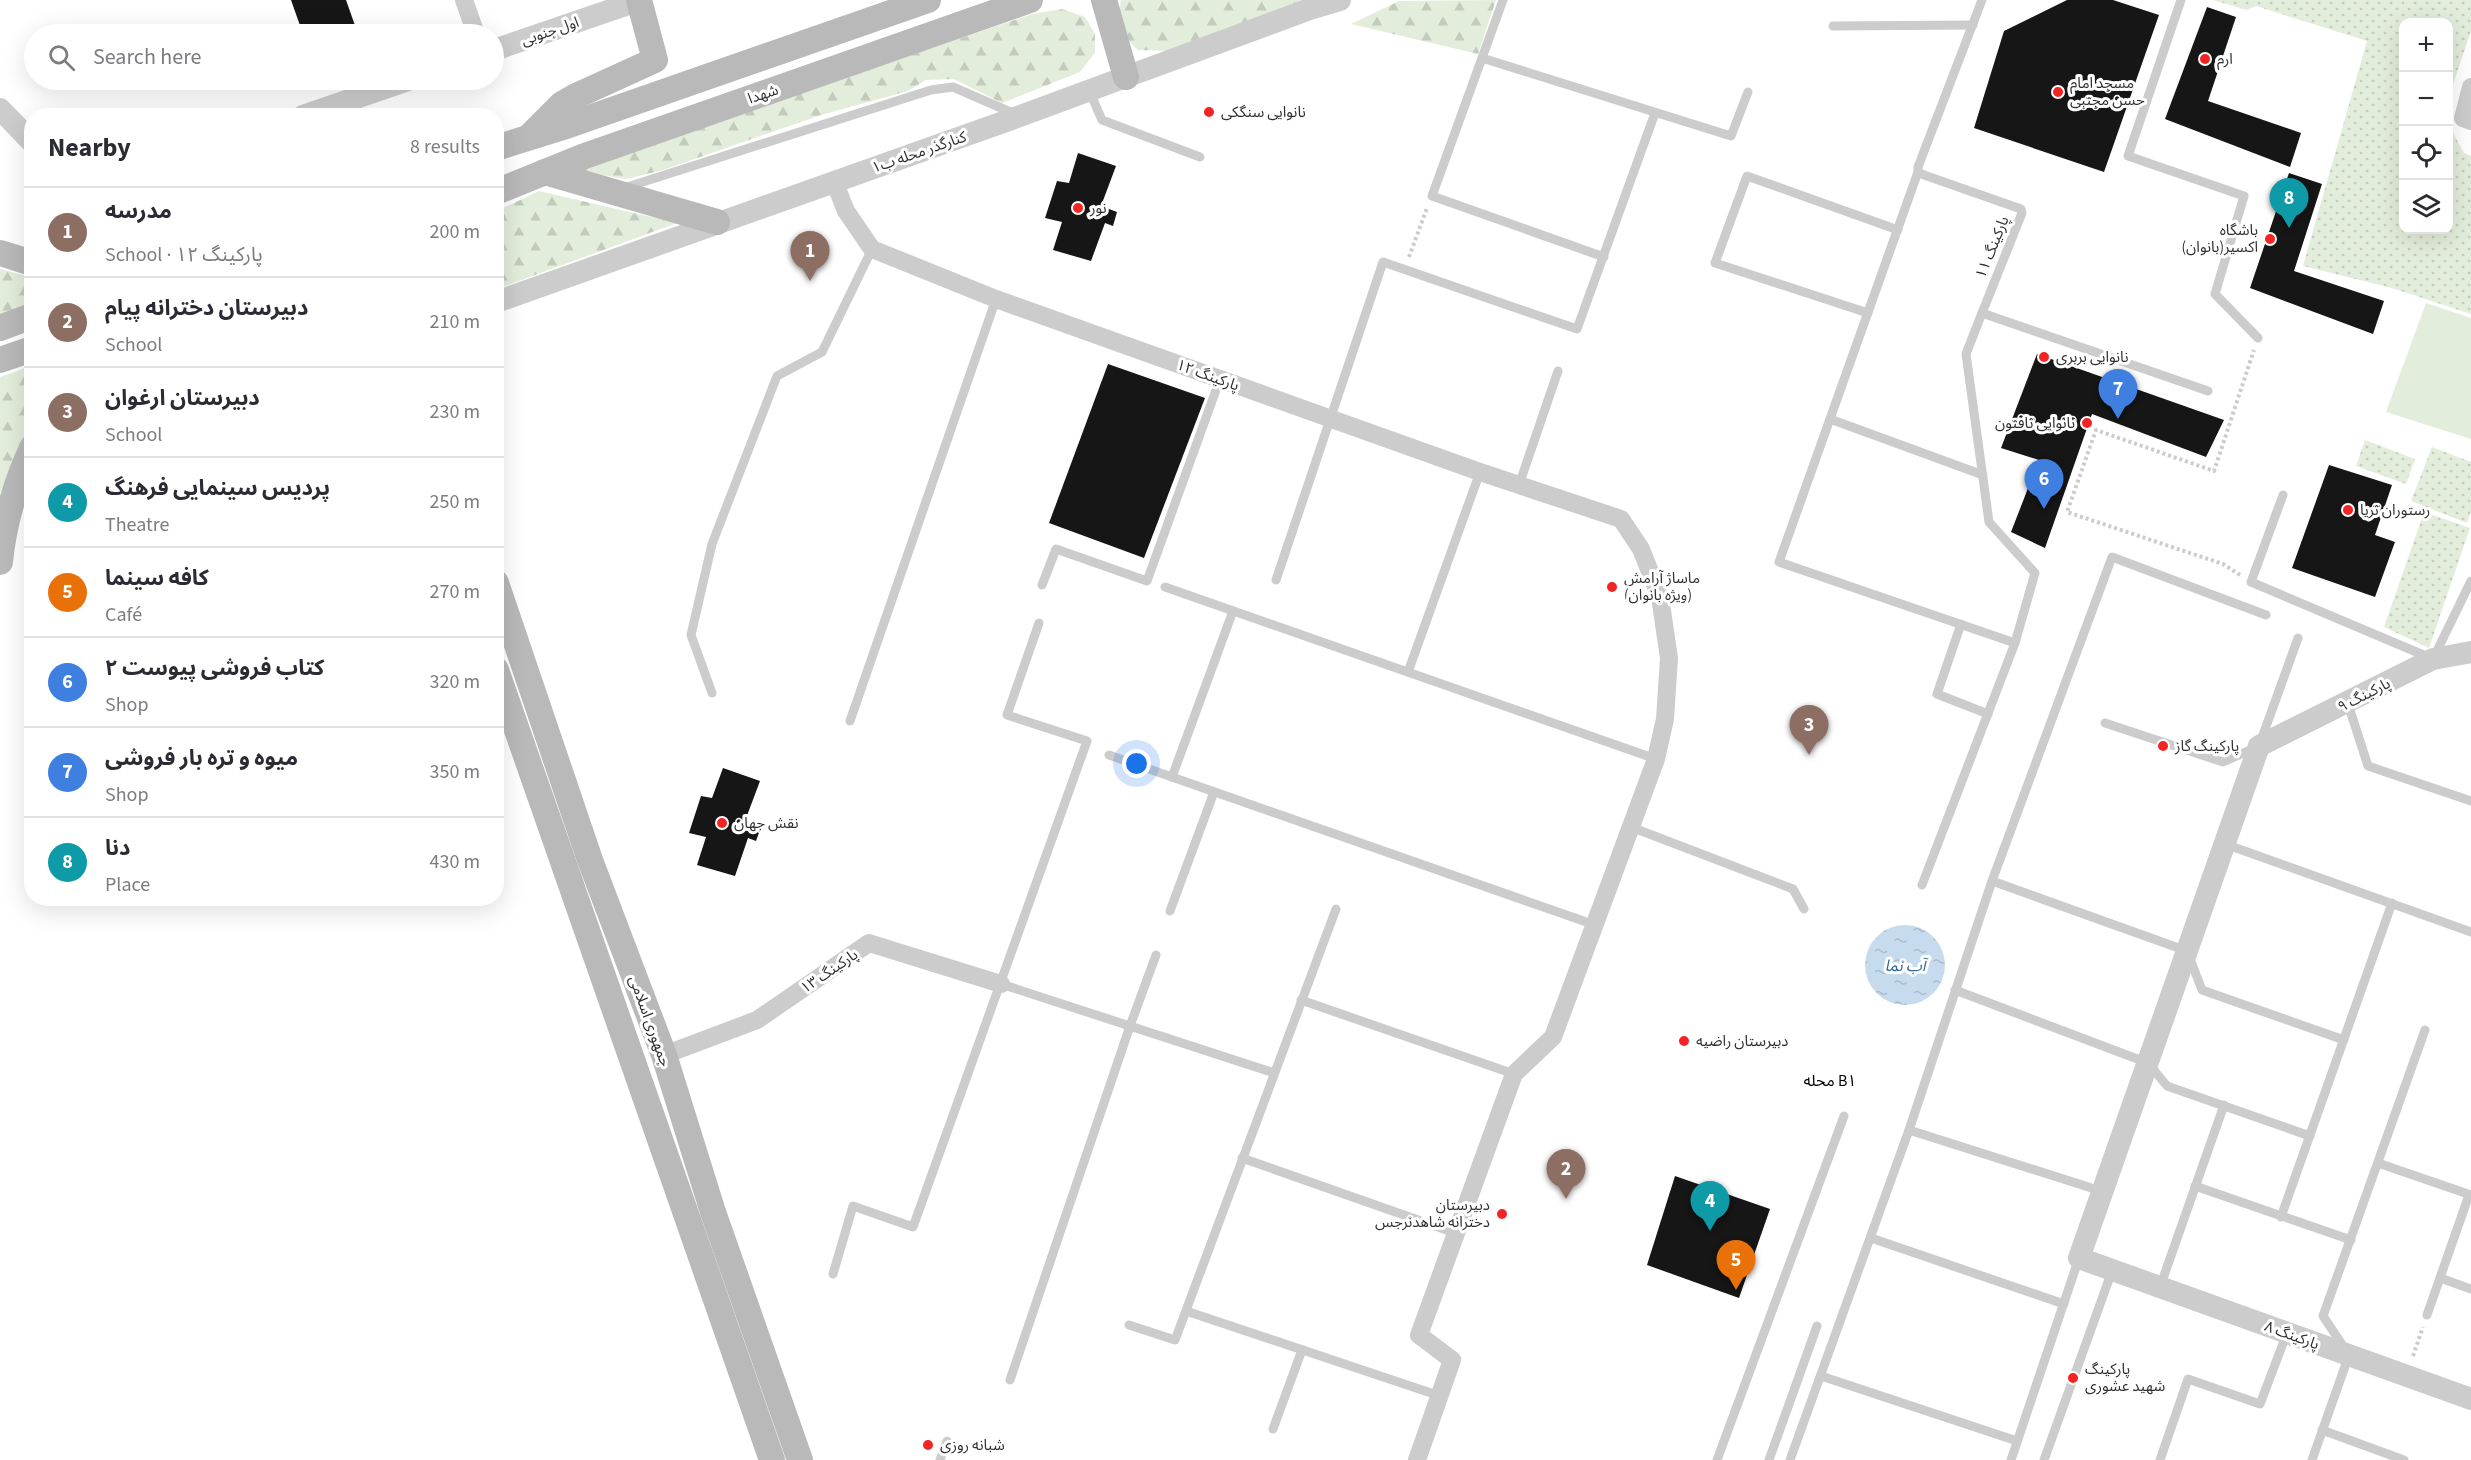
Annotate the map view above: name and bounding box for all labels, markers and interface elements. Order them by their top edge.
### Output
street label: اول جنوبی [518,12,582,51]
map controls [2399,18,2453,234]
button: + [2399,18,2453,72]
search box [24,24,504,90]
icon: search [45,41,78,74]
text: Search here [93,41,201,73]
place label: ارم [2217,49,2233,70]
marker: ارم [2198,52,2212,66]
button: − [2399,72,2453,126]
place label: مسجد امام حسن مجتبی [2070,73,2145,111]
street label: شهدا [745,79,781,109]
marker: مسجد امام حسن مجتبی [2051,85,2065,99]
place label: نانوایی سنگکی [1221,102,1306,123]
marker: نانوایی سنگکی [1202,105,1216,119]
street label: کنارگذر محله ب۱ [869,126,970,179]
button: locate [2399,126,2453,180]
text: Nearby [48,129,131,166]
text: 8 results [410,133,480,161]
pin: 8 [2270,178,2308,228]
button: layers [2399,180,2453,234]
text: مدرسه [105,195,172,227]
place label: نور [1089,198,1107,219]
marker: نور [1071,201,1085,215]
street label: پارکینگ ۱۱ [1970,213,2014,281]
text: 1 [62,218,73,246]
text: 200 m [430,218,480,246]
place label: باشگاه اکسیر(بانوان) [2182,220,2258,258]
pin: 1 [790,232,830,281]
marker: باشگاه اکسیر(بانوان) [2263,232,2277,246]
text: School · پارکینگ ۱۲ [105,241,263,269]
text: دبیرستان دخترانه پیام [105,292,308,324]
text: 2 [62,308,73,336]
text: 210 m [430,308,480,336]
text: School [105,331,162,359]
place label: نانوایی بربری [2056,347,2129,368]
marker: نانوایی بربری [2037,350,2051,364]
street label: پارکینگ ۱۲ [1173,354,1242,397]
pin: 7 [2098,370,2138,419]
text: دبیرستان ارغوان [105,382,260,414]
text: 3 [62,398,73,426]
text: 230 m [430,398,480,426]
place label: نانوایی تافتون [1995,413,2075,434]
marker: نانوایی تافتون [2080,416,2094,430]
text: School [105,421,162,449]
pin: 6 [2024,460,2064,509]
text: پردیس سینمایی فرهنگ [105,472,330,504]
text: 4 [62,488,73,516]
text: 250 m [430,488,480,516]
place label: رستوران تریا [2360,500,2430,521]
marker: رستوران تریا [2341,503,2355,517]
text: Theatre [105,511,169,539]
text: کافه سینما [105,562,209,594]
place label: ماساژ آرامش (ویژه بانوان) [1624,568,1700,606]
text: 5 [62,578,73,606]
text: 270 m [430,578,480,606]
marker: ماساژ آرامش (ویژه بانوان) [1605,580,1619,594]
text: Café [105,601,142,629]
text: کتاب فروشی پیوست ۲ [105,652,324,684]
text: 6 [62,668,73,696]
text: 320 m [430,668,480,696]
street label: پارکینگ ۹ [2334,673,2394,718]
text: Shop [105,691,149,719]
pin: 3 [1790,706,1828,755]
place label: پارکینگ گاز [2174,736,2239,757]
marker: پارکینگ گاز [2156,739,2170,753]
text: میوه و تره بار فروشی [105,742,298,774]
your location [1122,749,1151,778]
text: 7 [62,758,73,786]
text: 350 m [430,758,480,786]
text: Shop [105,781,149,809]
place label: نقش جهان [734,813,799,834]
marker: نقش جهان [715,816,729,830]
text: دنا [105,832,130,864]
text: 8 [62,848,73,876]
text: 430 m [430,848,480,876]
text: Place [105,871,150,899]
street label: پارکینگ ۱۳ [796,944,862,998]
water label: آب نما [1884,955,1929,977]
street label: جمهوری اسلامی [623,973,676,1070]
place label: دبیرستان راضیه [1696,1031,1788,1052]
marker: دبیرستان راضیه [1677,1034,1691,1048]
district label: محله B۱ [1804,1070,1856,1092]
pin: 2 [1546,1150,1586,1199]
pin: 4 [1690,1182,1730,1231]
place label: دبیرستان دخترانه شاهدنرجس [1375,1195,1490,1233]
marker: دبیرستان دخترانه شاهدنرجس [1495,1207,1509,1221]
pin: 5 [1716,1240,1756,1290]
street label: پارکینگ ۸ [2262,1316,2322,1355]
place label: پارکینگ شهید عشوری [2085,1359,2165,1397]
marker: پارکینگ شهید عشوری [2066,1371,2080,1385]
place label: شبانه روزی [940,1435,1005,1456]
marker: شبانه روزی [921,1438,935,1452]

